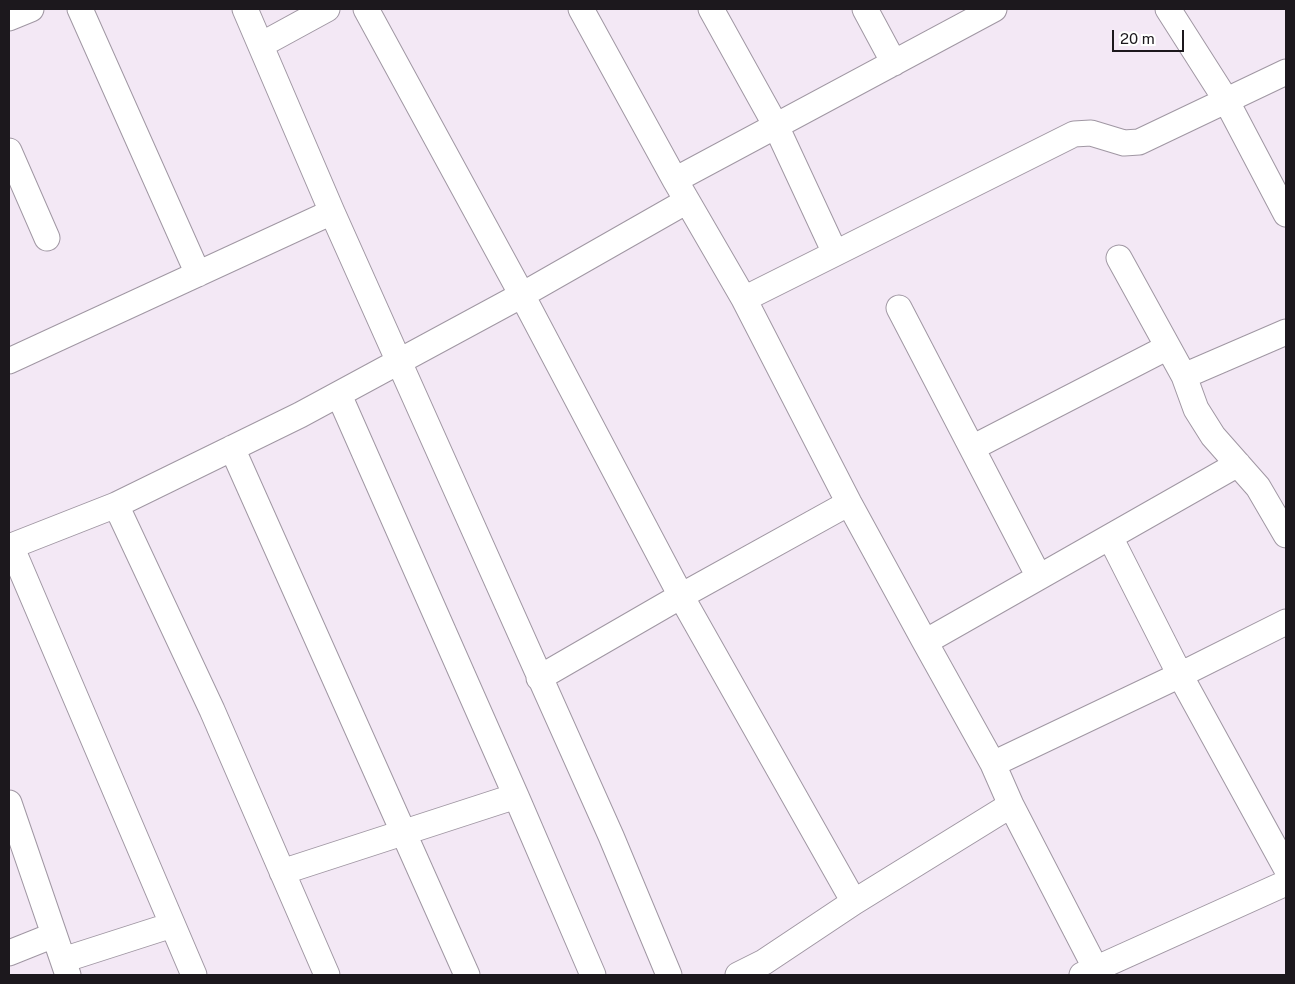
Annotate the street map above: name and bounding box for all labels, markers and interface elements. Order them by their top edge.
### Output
scale bar [1115,20,1188,52]
text: 20 m [1120,30,1155,47]

